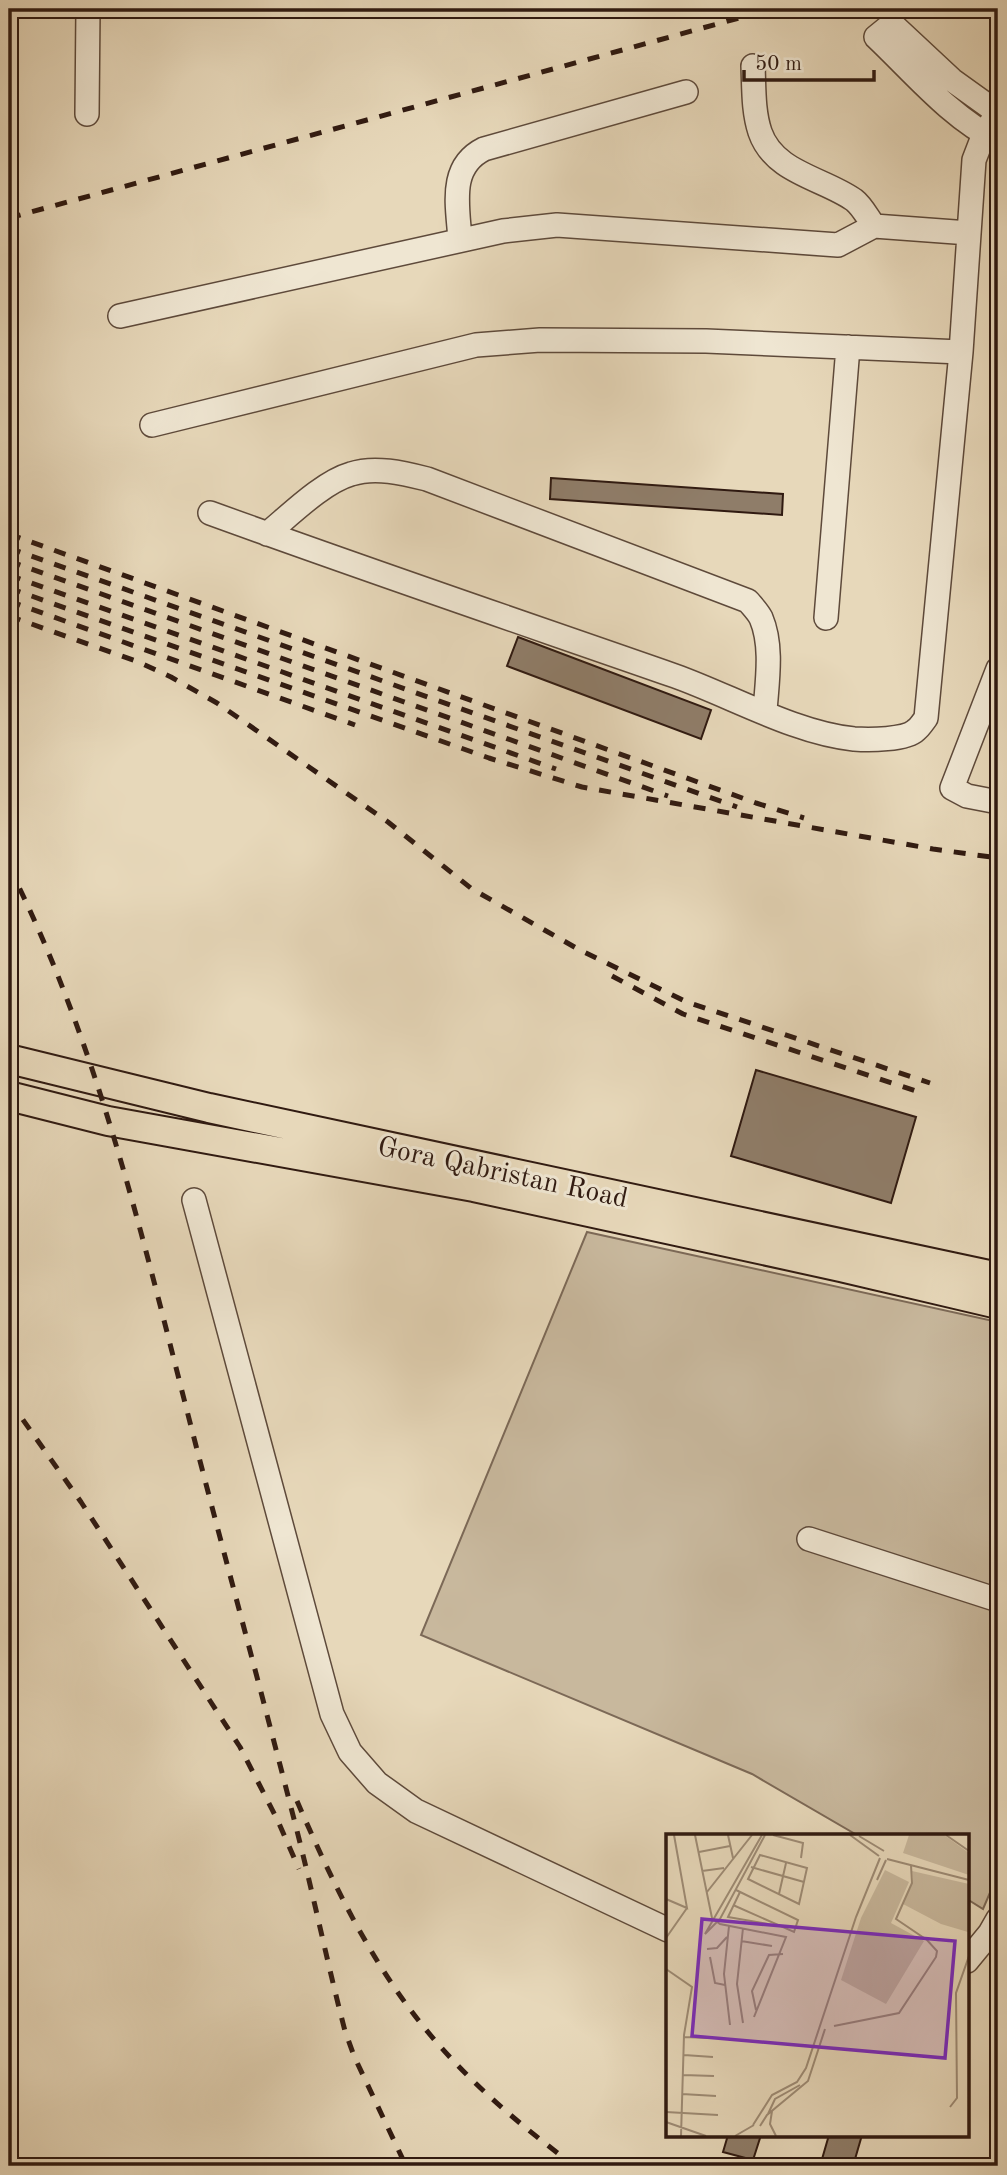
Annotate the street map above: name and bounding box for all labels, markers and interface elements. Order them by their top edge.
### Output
scale bar [744,38,874,82]
text: 50 m [755,54,802,75]
street label: Gora Qabristan Road [375,1134,630,1214]
inset map [666,1834,968,2136]

